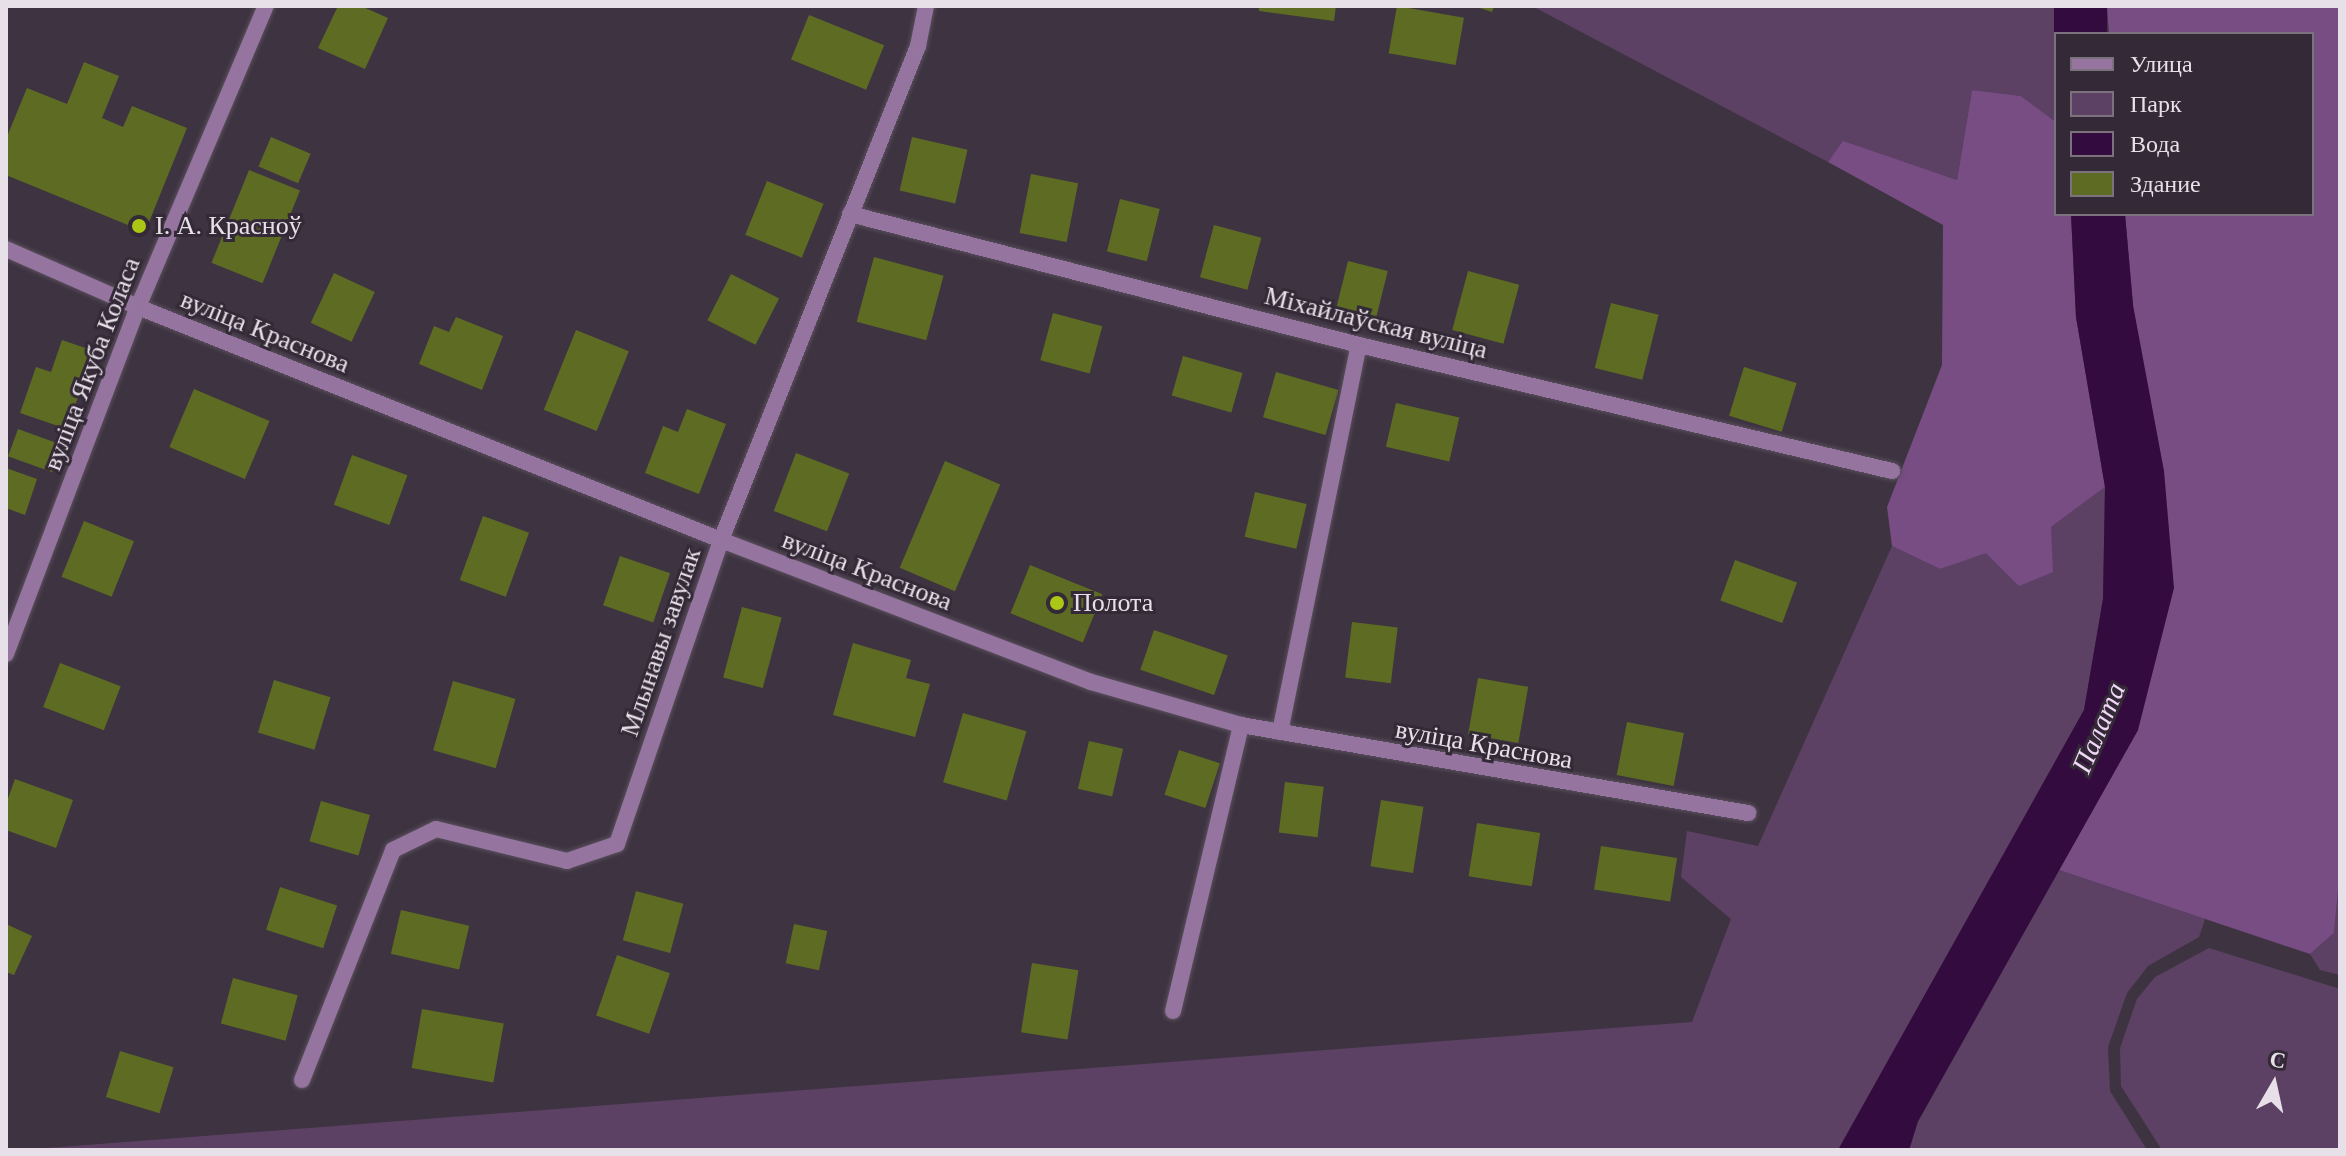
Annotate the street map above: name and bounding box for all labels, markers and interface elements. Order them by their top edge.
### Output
legend [2054,32,2314,216]
text: Улица [2130,51,2193,77]
text: Парк [2130,91,2182,117]
text: Вода [2130,131,2180,157]
text: Здание [2130,171,2201,197]
place label: І. А. Красноў [155,210,302,242]
marker: І. А. Красноў [130,217,148,235]
street label: вуліца Якуба Коласа [37,253,147,475]
street label: Міхайлаўская вуліца [1261,280,1491,366]
street label: вуліца Краснова [176,284,354,380]
street label: вуліца Краснова [778,524,956,618]
street label: Млынавы завулак [614,544,708,740]
place label: Полота [1073,587,1153,619]
marker: Полота [1048,594,1066,612]
water label: Палата [2065,678,2133,778]
street label: вуліца Краснова [1393,714,1575,776]
north arrow [2234,1044,2314,1124]
text: С [2268,1046,2288,1073]

